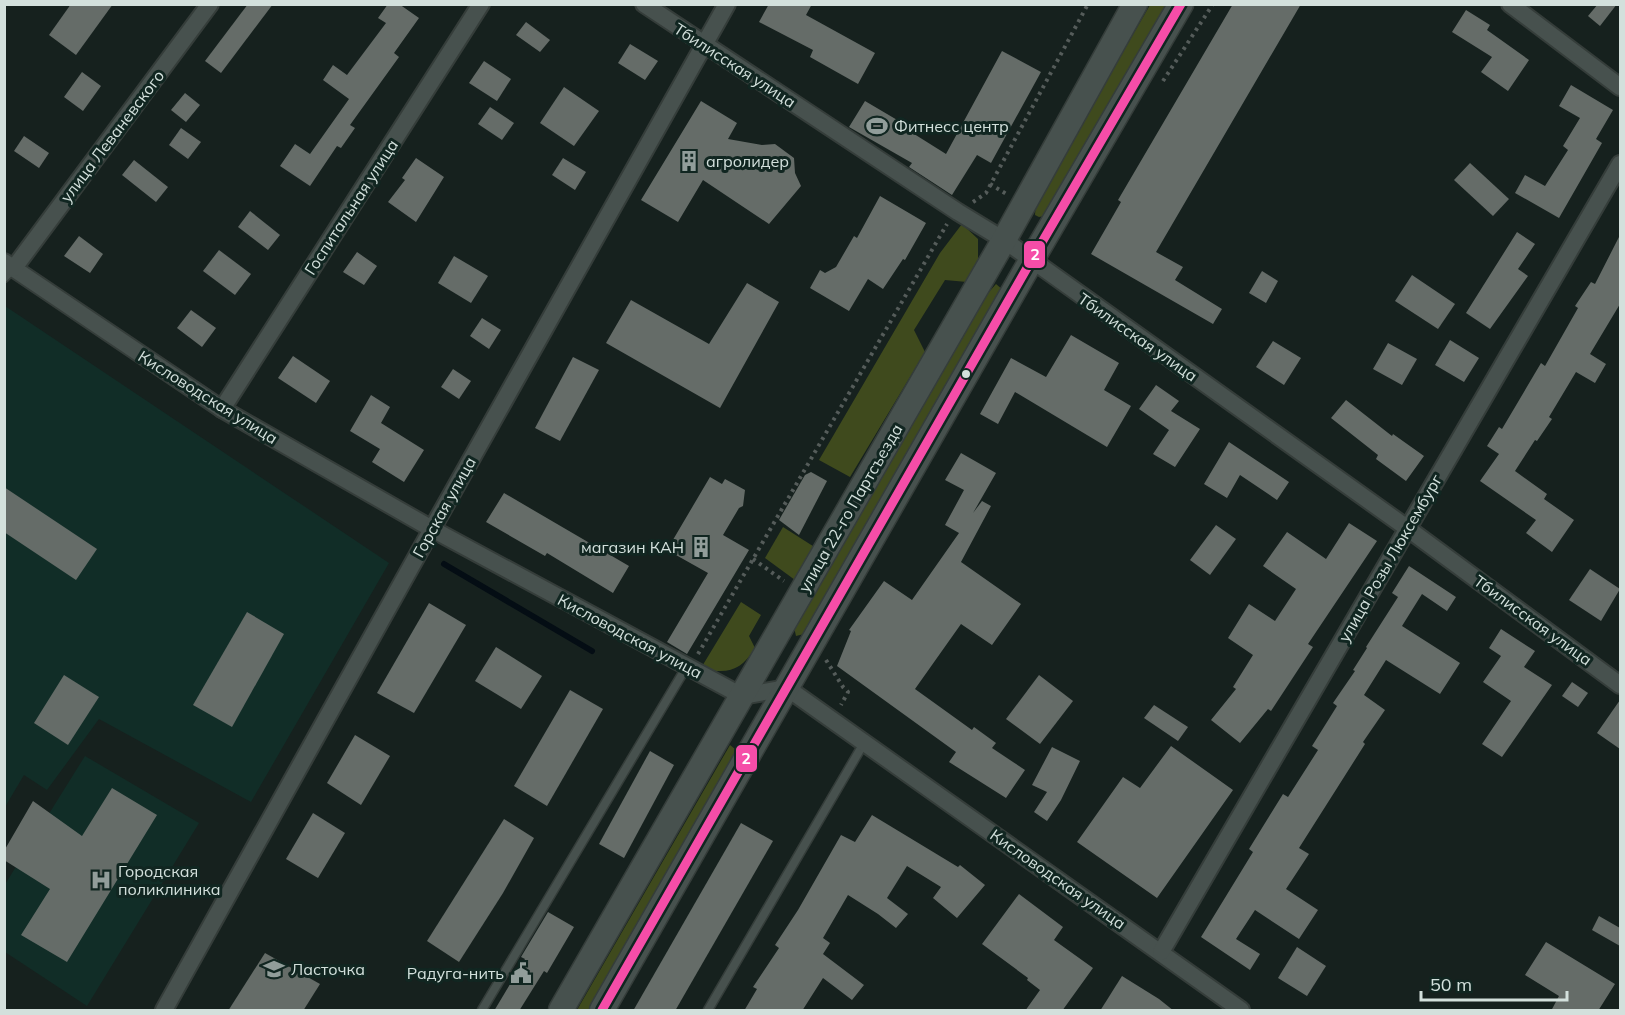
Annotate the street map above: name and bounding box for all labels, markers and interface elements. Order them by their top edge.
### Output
street label: Тбилисская улица [670,18,800,112]
street label: улица Леваневского [56,66,168,206]
sports icon: Фитнесс центр [865,114,889,138]
place label: Фитнесс центр [894,116,1009,136]
street label: Госпитальная улица [300,135,402,279]
building icon: агролидер [677,149,701,173]
place label: агролидер [706,151,789,171]
line badge: 2 [1023,240,1046,269]
text: 2 [1030,244,1040,264]
street label: Тбилисская улица [1074,288,1202,386]
street label: Кисловодская улица [135,346,281,448]
unlabelled marker [960,368,972,380]
street label: улица 22-го Партсъезда [794,420,906,596]
street label: Горская улица [408,453,480,561]
street label: улица Розы Люксембург [1334,471,1446,645]
building icon: магазин КАН [689,535,713,559]
place label: магазин КАН [581,537,684,557]
street label: Тбилисская улица [1470,570,1596,670]
street label: Кисловодская улица [554,589,706,683]
line badge: 2 [735,744,758,773]
text: 2 [741,748,751,768]
street label: Кисловодская улица [986,825,1130,933]
place label: Городская поликлиника [118,861,221,899]
hospital icon: Городская поликлиника [89,868,113,892]
school or university icon: Ласточка [262,957,286,981]
place label: Ласточка [291,959,365,979]
public building icon: Радуга-нить [509,961,533,985]
place label: Радуга-нить [407,963,504,983]
scale bar [1421,964,1566,1002]
text: 50 m [1430,973,1472,996]

